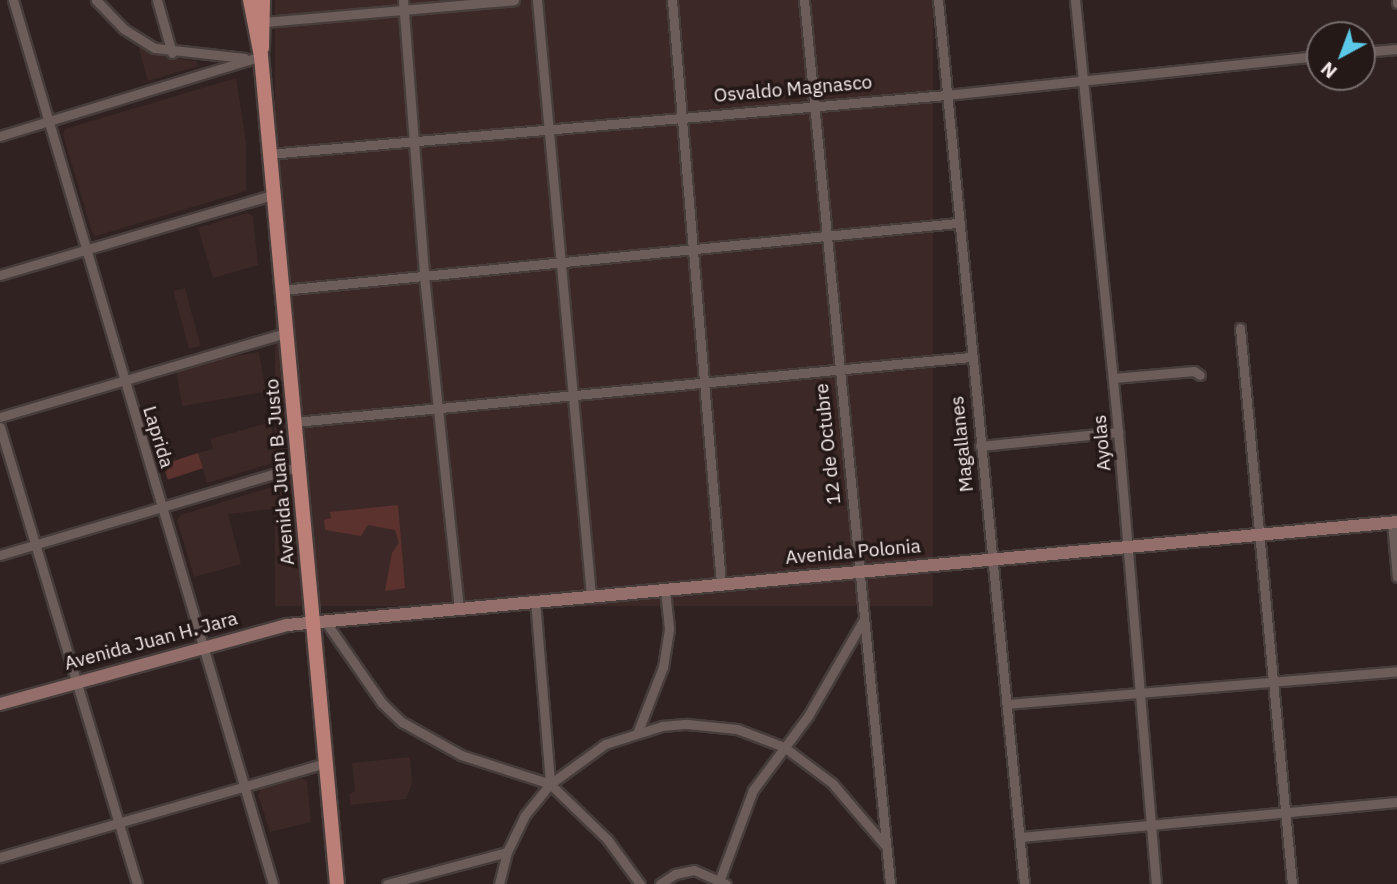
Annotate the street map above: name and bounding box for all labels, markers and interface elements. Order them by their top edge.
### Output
north arrow [1306,21,1376,91]
text: N [1315,57,1342,84]
street label: Osvaldo Magnasco [713,71,873,107]
street label: Avenida Juan B. Justo [260,378,300,566]
street label: 12 de Octubre [810,382,846,506]
street label: Magallanes [946,395,978,493]
street label: Laprida [138,403,178,471]
street label: Ayolas [1088,414,1116,472]
street label: Avenida Polonia [784,535,922,569]
street label: Avenida Juan H. Jara [62,607,240,675]

